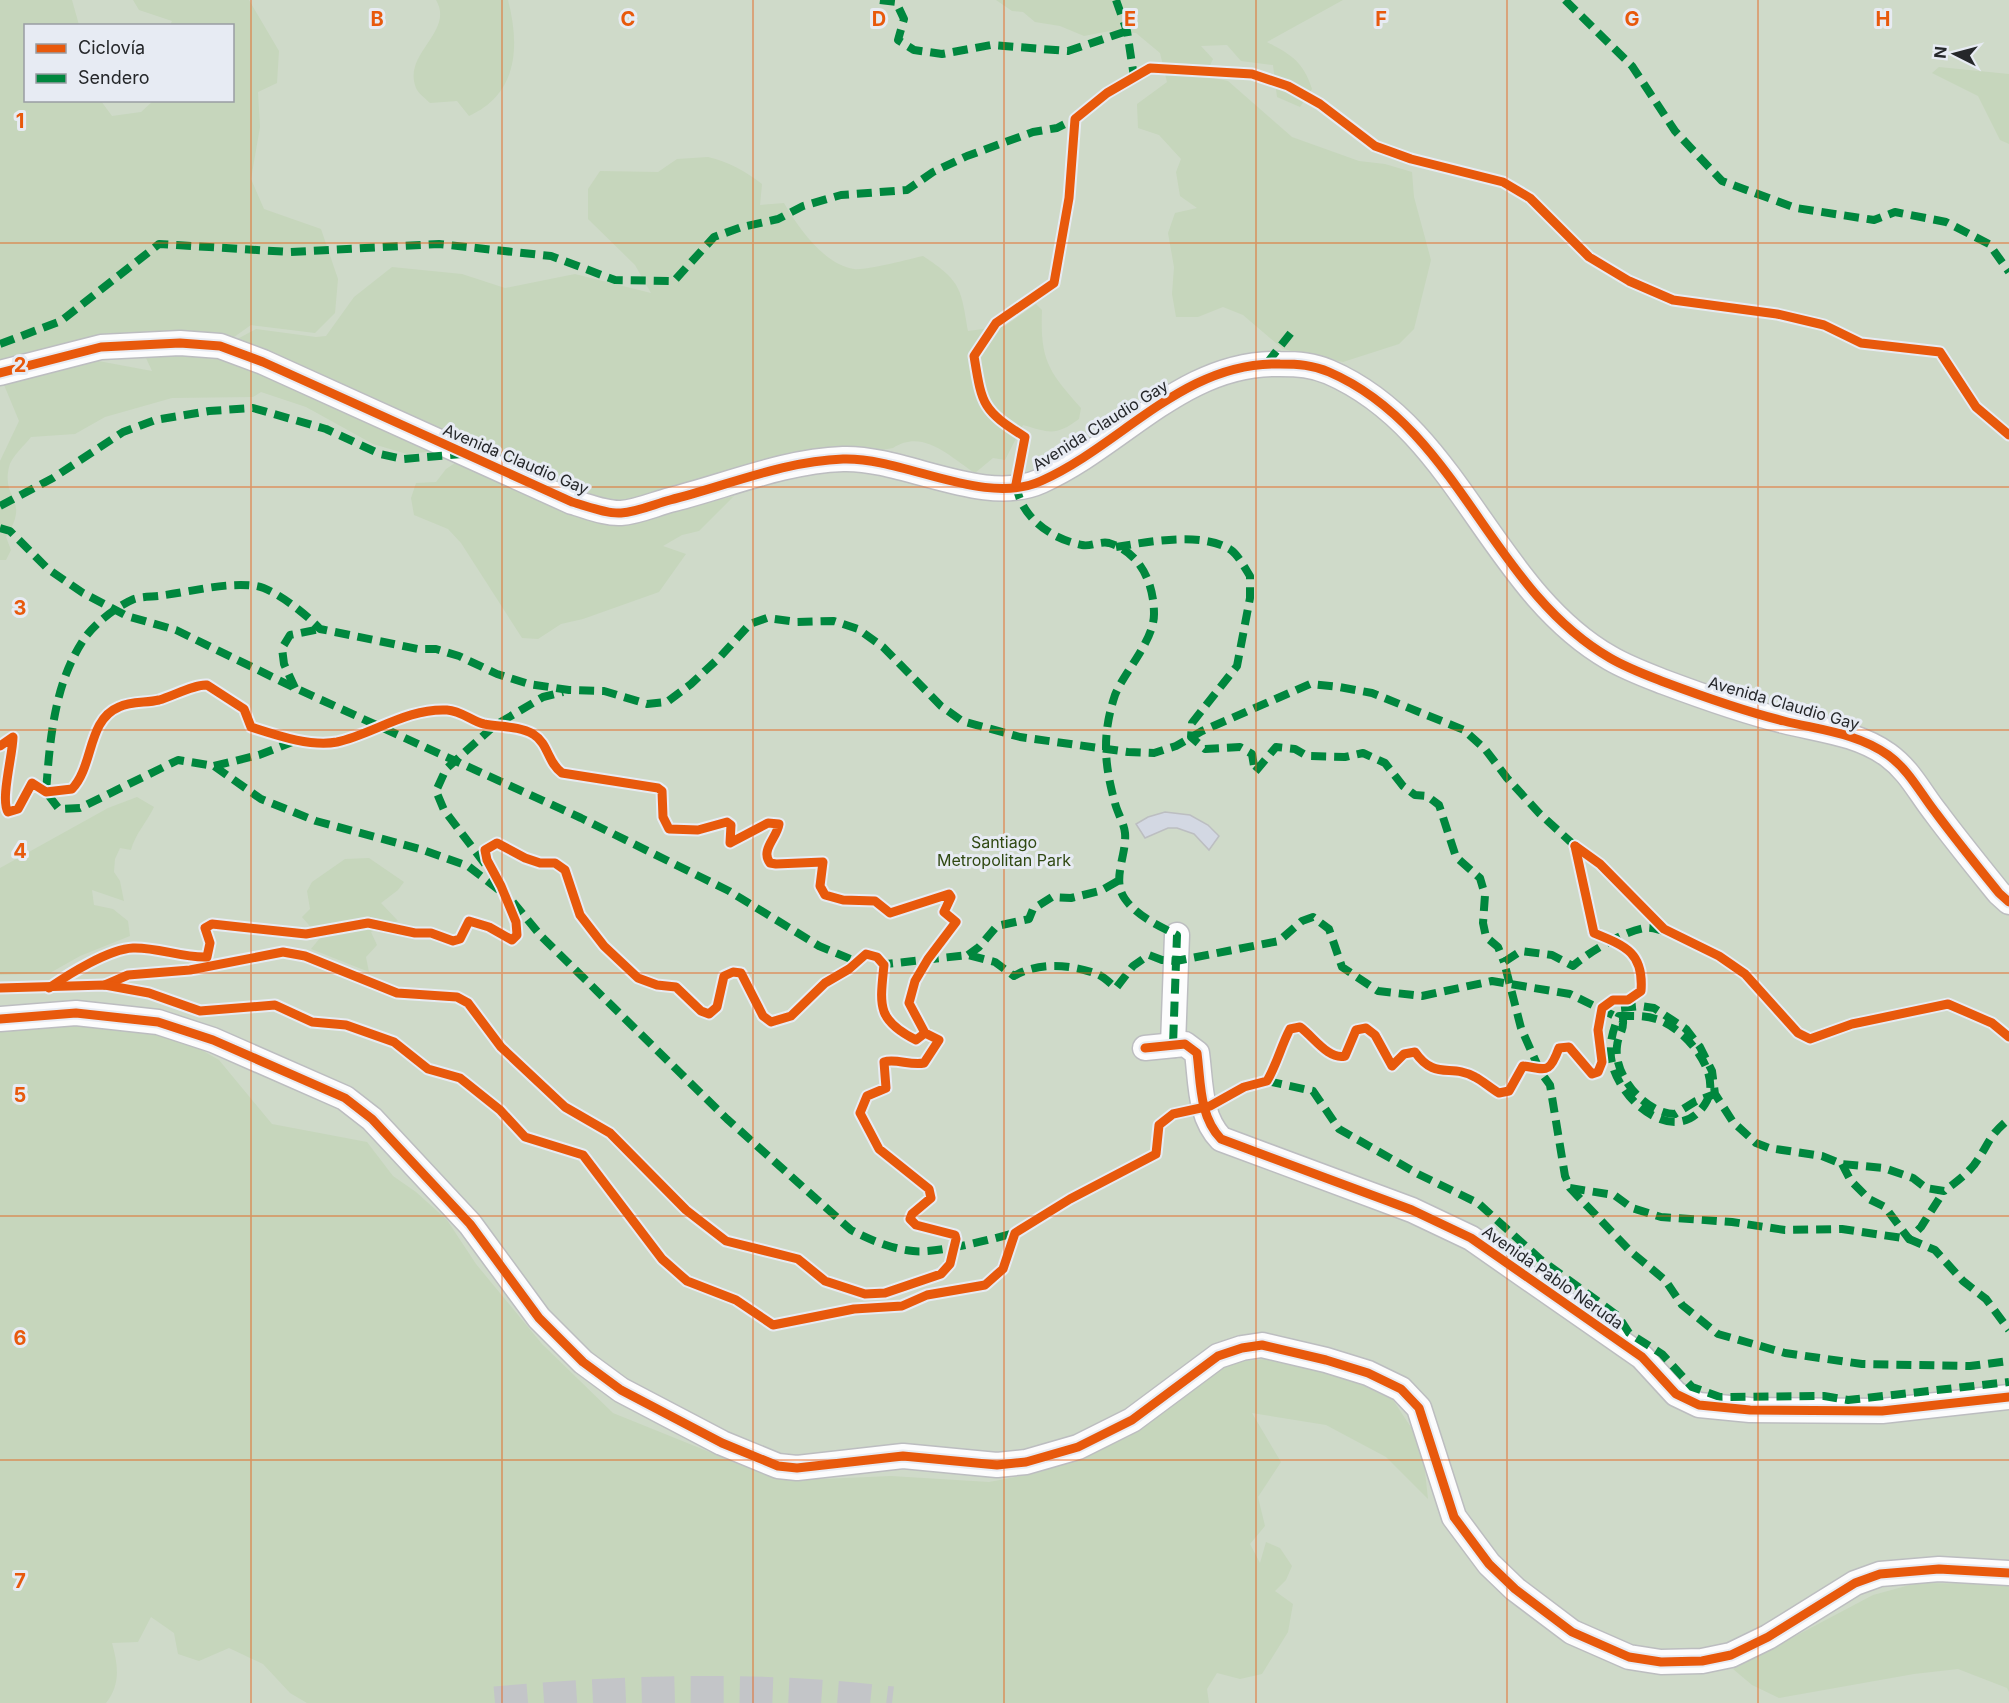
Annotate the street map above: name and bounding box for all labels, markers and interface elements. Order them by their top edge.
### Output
text: B [370,7,384,31]
text: C [621,7,635,31]
text: D [872,7,886,31]
text: E [1124,7,1136,31]
text: F [1375,7,1387,31]
text: G [1624,7,1640,31]
text: H [1876,7,1890,31]
legend [24,24,234,102]
north arrow [1925,24,1985,84]
text: Ciclovía [78,37,145,58]
text: N [1929,45,1951,60]
text: Sendero [78,67,149,88]
text: 1 [16,109,24,133]
text: 2 [14,353,26,377]
street label: Avenida Claudio Gay [1029,375,1171,475]
street label: Avenida Claudio Gay [440,419,592,499]
text: 3 [14,596,26,620]
street label: Avenida Claudio Gay [1706,672,1862,734]
park label: Santiago Metropolitan Park [937,832,1071,870]
text: 4 [13,839,27,863]
text: 5 [14,1083,26,1107]
street label: Avenida Pablo Neruda [1479,1221,1627,1333]
text: 6 [14,1326,27,1350]
text: 7 [14,1569,26,1593]

